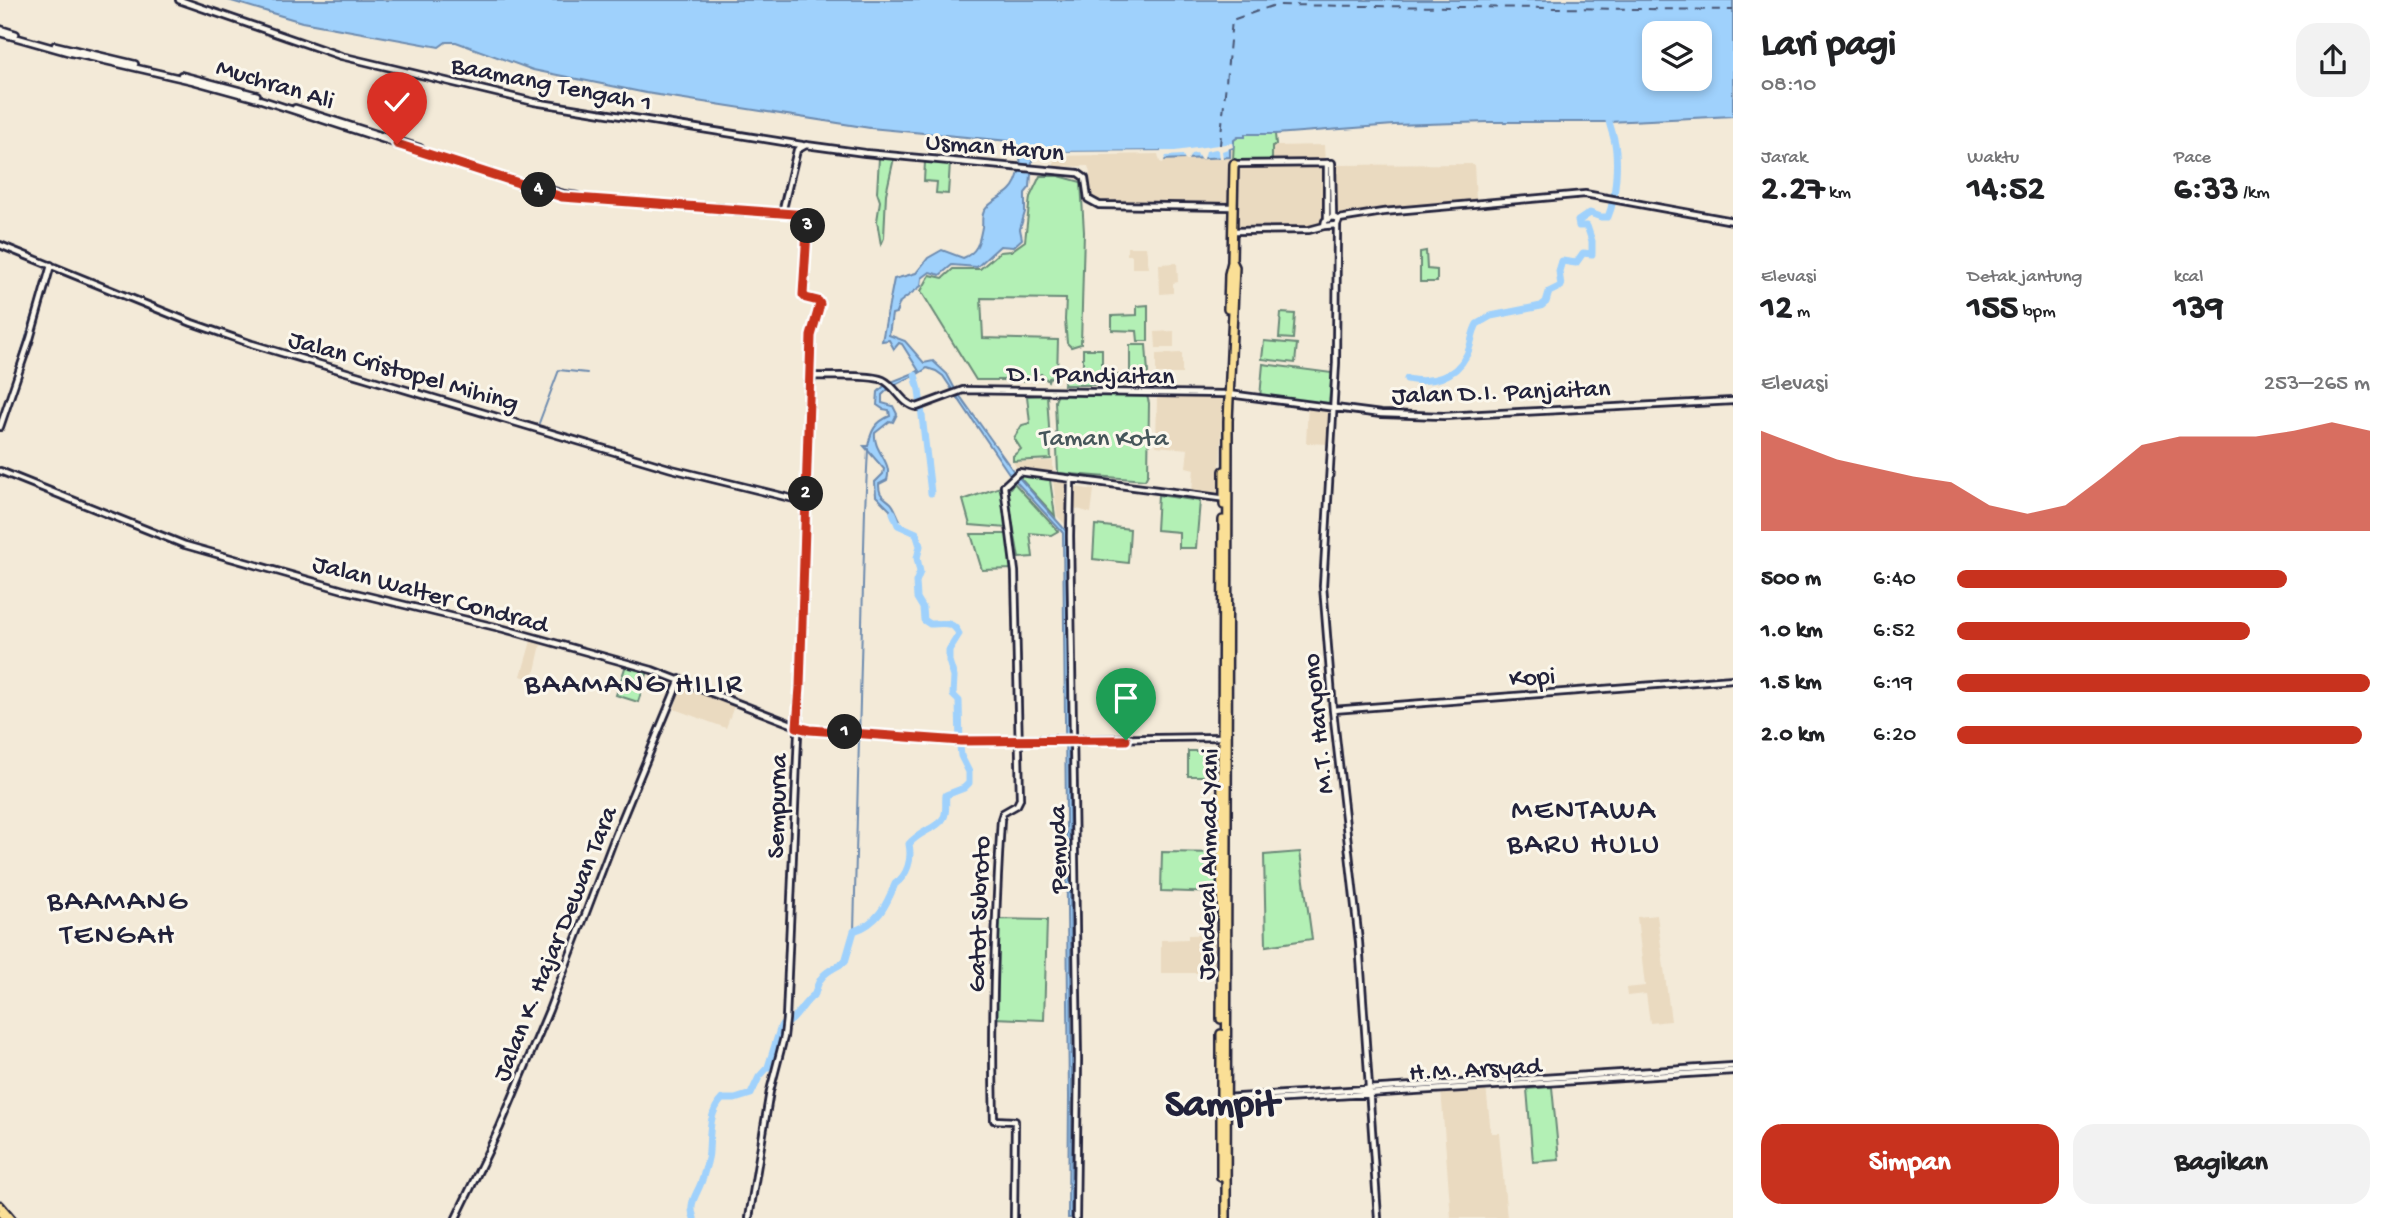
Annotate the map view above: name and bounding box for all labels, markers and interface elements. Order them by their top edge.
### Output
map controls [1642,21,1712,91]
button: layers [1642,21,1712,91]
button: share [2296,23,2370,97]
text: Lari pagi [1761,24,1896,68]
street label: Baamang Tengah 1 [447,52,654,121]
street label: Muchran Ali [212,54,337,119]
pin [367,72,427,144]
text: 08:10 [1761,72,1816,99]
icon: check [378,83,416,121]
street label: Usman Harun [924,128,1066,171]
text: Jarak [1761,147,1807,170]
text: Waktu [1967,147,2019,170]
text: Pace [2174,147,2211,170]
text: 2.27 [1761,170,1825,211]
text: 14:52 [1967,170,2045,211]
text: 6:33 [2174,170,2239,211]
pin: 4 [522,172,556,208]
text: 4 [534,178,543,201]
text: km [1825,182,1851,205]
text: /km [2239,182,2270,205]
pin: 3 [790,208,826,244]
text: 3 [803,214,812,237]
text: Elevasi [1761,266,1817,289]
text: Detak jantung [1967,266,2082,289]
text: kcal [2174,266,2203,289]
text: 12 [1761,289,1792,330]
text: 155 [1967,289,2018,330]
text: 139 [2174,289,2224,330]
text: m [1792,301,1810,324]
text: bpm [2018,301,2056,324]
street label: Jalan Cristopel Mihing [284,326,521,421]
street label: D.I. Pandjaitan [1005,361,1175,394]
text: Elevasi [1761,371,1829,398]
text: 253–265 m [2264,371,2370,398]
street label: Jalan D.I. Panjaitan [1391,375,1612,414]
park label: Taman Kota [1038,425,1170,456]
pin: 2 [788,476,824,512]
text: 2 [801,482,810,505]
street label: Jalan Walter Condrad [309,550,553,643]
text: 500 m [1761,566,1821,593]
text: 6:40 [1873,566,1916,593]
text: 1.0 km [1761,618,1823,645]
text: 6:52 [1873,618,1915,645]
street label: M.T. Haryono [1298,652,1343,795]
street label: Kopi [1508,663,1556,696]
pin [1096,668,1156,740]
district label: BAAMANG HILIR [523,669,744,704]
text: 1.5 km [1761,670,1822,697]
text: 6:19 [1873,670,1913,697]
icon: arrive [1107,679,1145,717]
pin: 1 [828,714,862,750]
text: 1 [841,720,848,743]
text: 2.0 km [1761,722,1825,749]
text: 6:20 [1873,722,1916,749]
street label: Jenderal Ahmad Yani [1193,748,1228,980]
street label: Sempurna [762,752,797,859]
district label: MENTAWA BARU HULU [1506,795,1661,864]
street label: Jalan K. Hajar Dewan Tara [488,801,627,1087]
street label: Pemuda [1044,803,1077,894]
street label: Gatot Subroto [963,835,1000,993]
district label: BAAMANG TENGAH [46,886,189,955]
street label: H.M. Arsyad [1409,1052,1544,1090]
district label: Sampit [1165,1083,1283,1130]
button: Simpan [1761,1124,2059,1204]
button: Bagikan [2073,1124,2370,1204]

